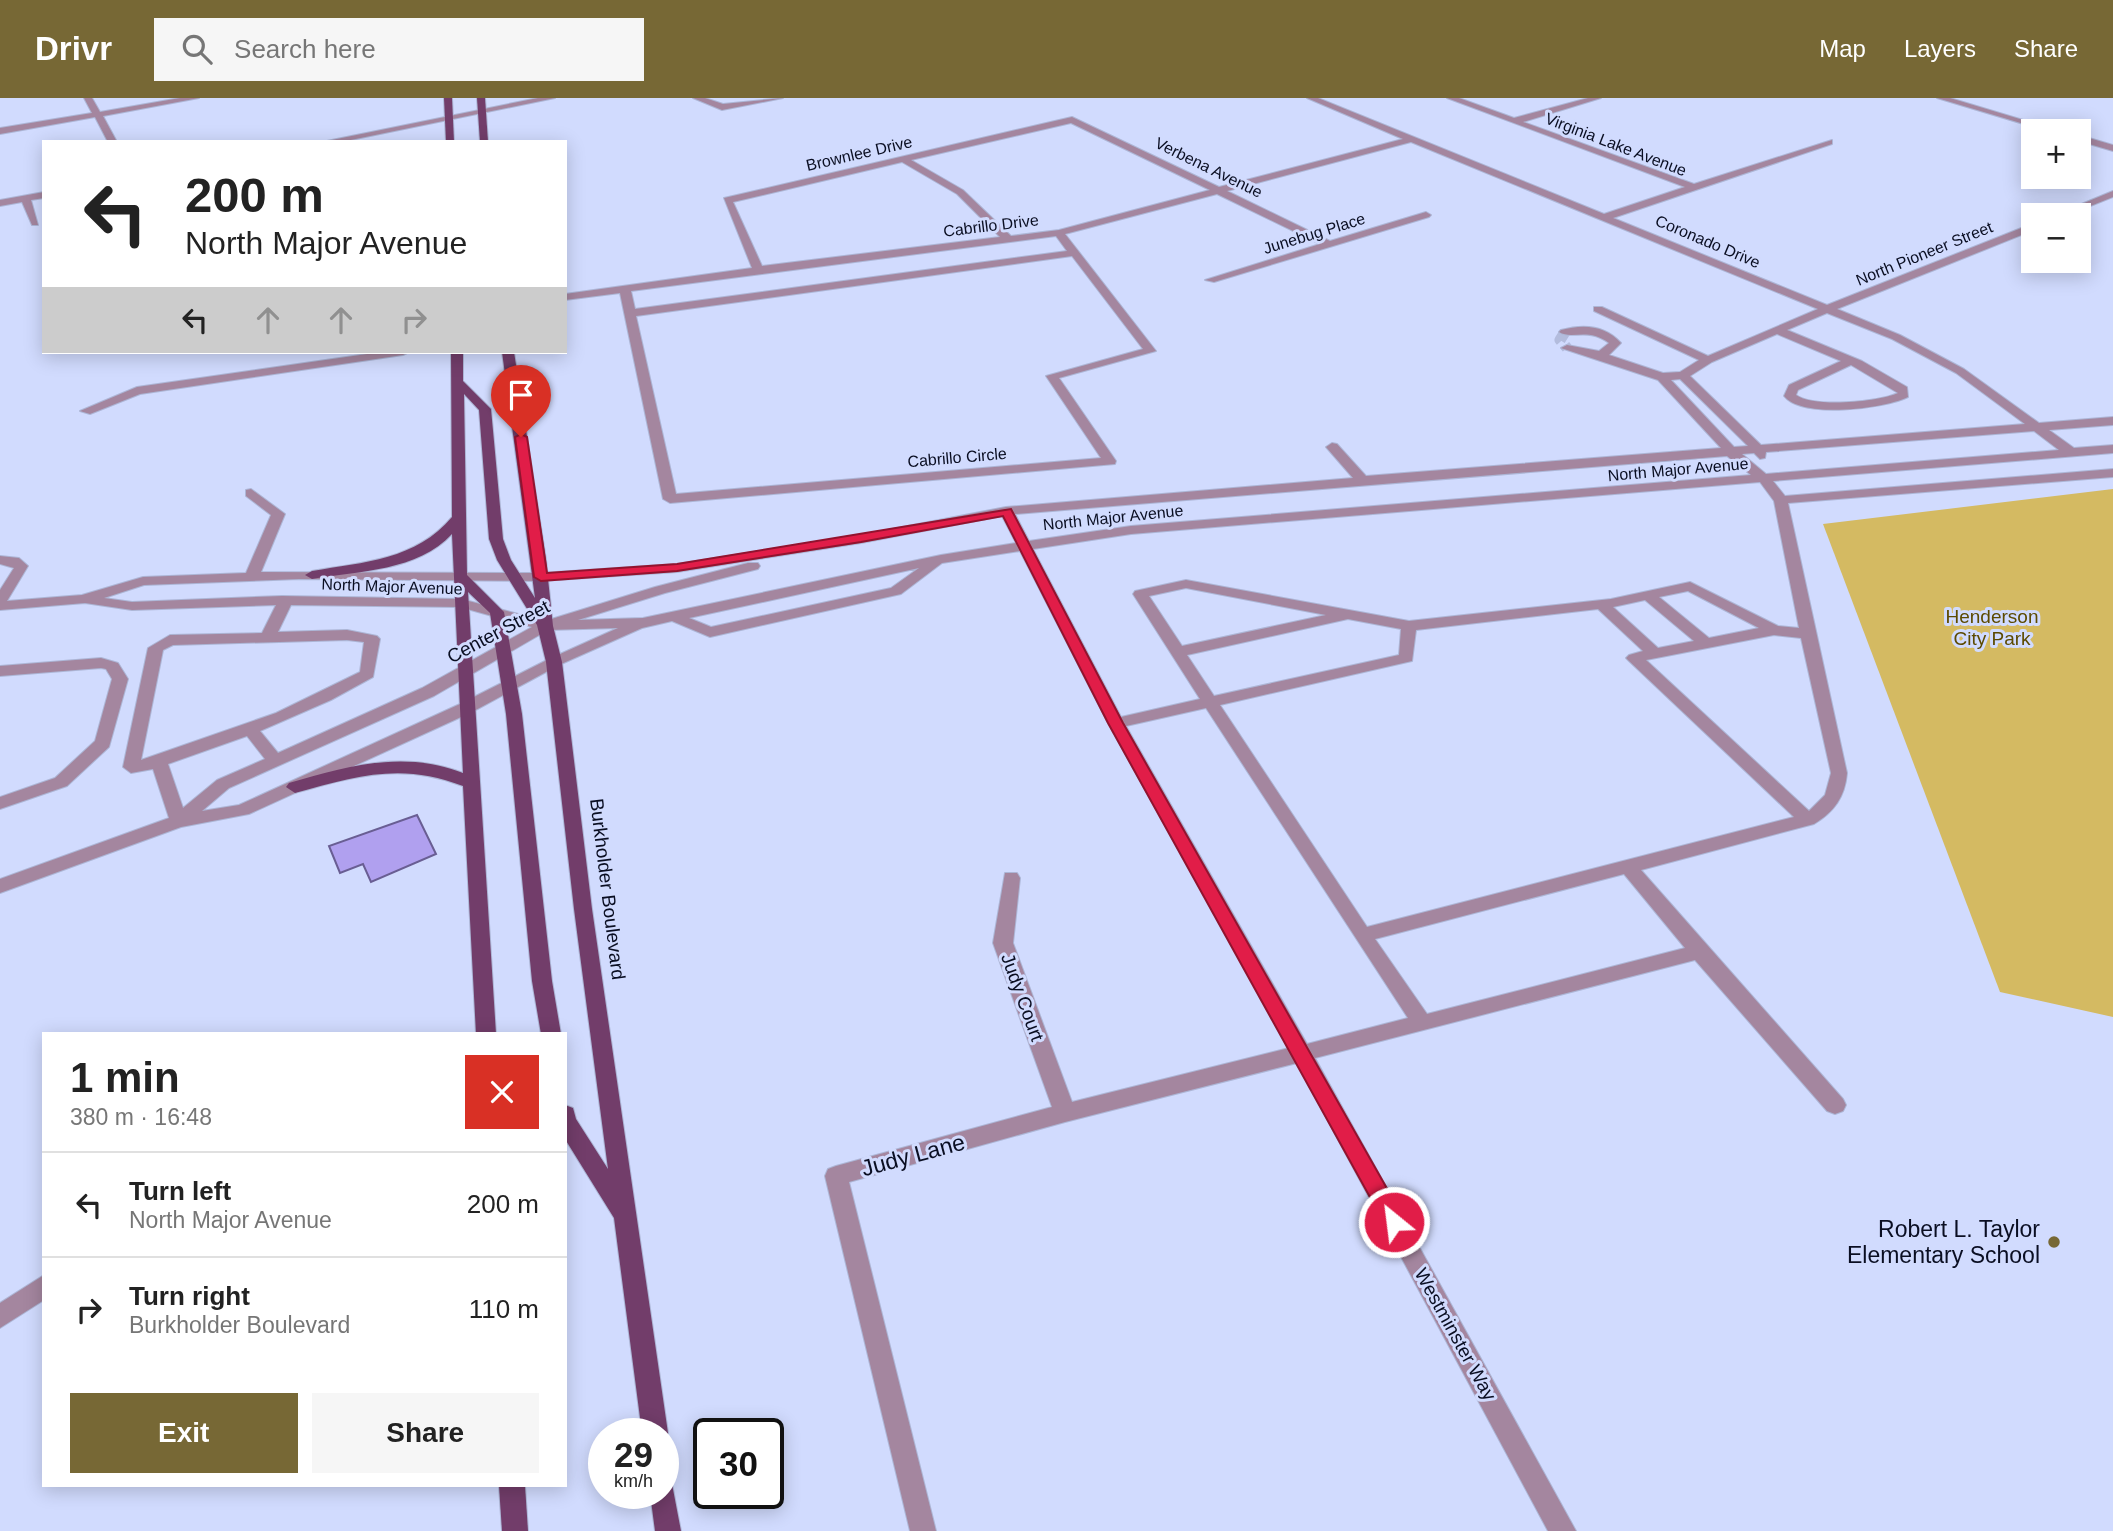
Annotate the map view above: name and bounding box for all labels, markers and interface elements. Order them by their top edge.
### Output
search box [154,18,644,81]
text: Drivr [35,30,112,67]
icon: search [178,30,216,68]
text: Search here [234,34,376,64]
text: Map [1819,35,1866,62]
text: Layers [1904,35,1976,62]
text: Share [2014,35,2078,62]
street label: Virginia Lake Avenue [1543,110,1689,179]
map controls [2021,119,2091,273]
button: + [2021,119,2091,189]
street label: Brownlee Drive [804,133,914,174]
street label: Verbena Avenue [1152,134,1265,201]
icon: left [70,168,161,259]
text: 200 m [185,168,324,222]
button: − [2021,203,2091,273]
street label: Junebug Place [1261,210,1367,257]
street label: Cabrillo Drive [942,211,1040,240]
street label: Coronado Drive [1653,212,1763,271]
street label: North Pioneer Street [1853,218,1995,289]
text: North Major Avenue [185,225,467,261]
icon: left [176,301,214,339]
icon: ahead [249,301,287,339]
icon: ahead [322,301,360,339]
icon: right [395,301,433,339]
pin [491,365,551,437]
icon: arrive [502,376,540,414]
street label: Cabrillo Circle [907,445,1007,470]
street label: North Major Avenue [1607,455,1749,484]
street label: North Major Avenue [1042,502,1184,533]
street label: North Major Avenue [321,576,463,597]
street label: Center Street [443,595,554,667]
park label: Henderson City Park [1946,606,2038,649]
street label: Burkholder Boulevard [586,797,629,981]
street label: Judy Court [997,950,1048,1045]
text: 1 min [70,1054,180,1101]
button: close [465,1055,539,1129]
text: 380 m · 16:48 [70,1104,212,1130]
street label: Judy Lane [858,1129,968,1181]
text: Turn left [129,1176,231,1206]
position arrow [1357,1185,1431,1259]
icon: left [70,1186,108,1224]
text: 200 m [467,1189,539,1219]
text: North Major Avenue [129,1207,332,1233]
place label: Robert L. Taylor Elementary School [1847,1216,2040,1268]
marker: Robert L. Taylor Elementary School [2046,1234,2062,1250]
street label: Westminster Way [1411,1265,1501,1404]
text: Turn right [129,1281,250,1311]
icon: right [70,1291,108,1329]
text: 110 m [469,1294,539,1324]
text: Burkholder Boulevard [129,1312,350,1338]
button: Exit [70,1393,298,1473]
button: Share [312,1393,539,1473]
speed limit sign: 30 [693,1418,784,1509]
text: 29 [614,1435,653,1474]
text: km/h [614,1471,653,1491]

